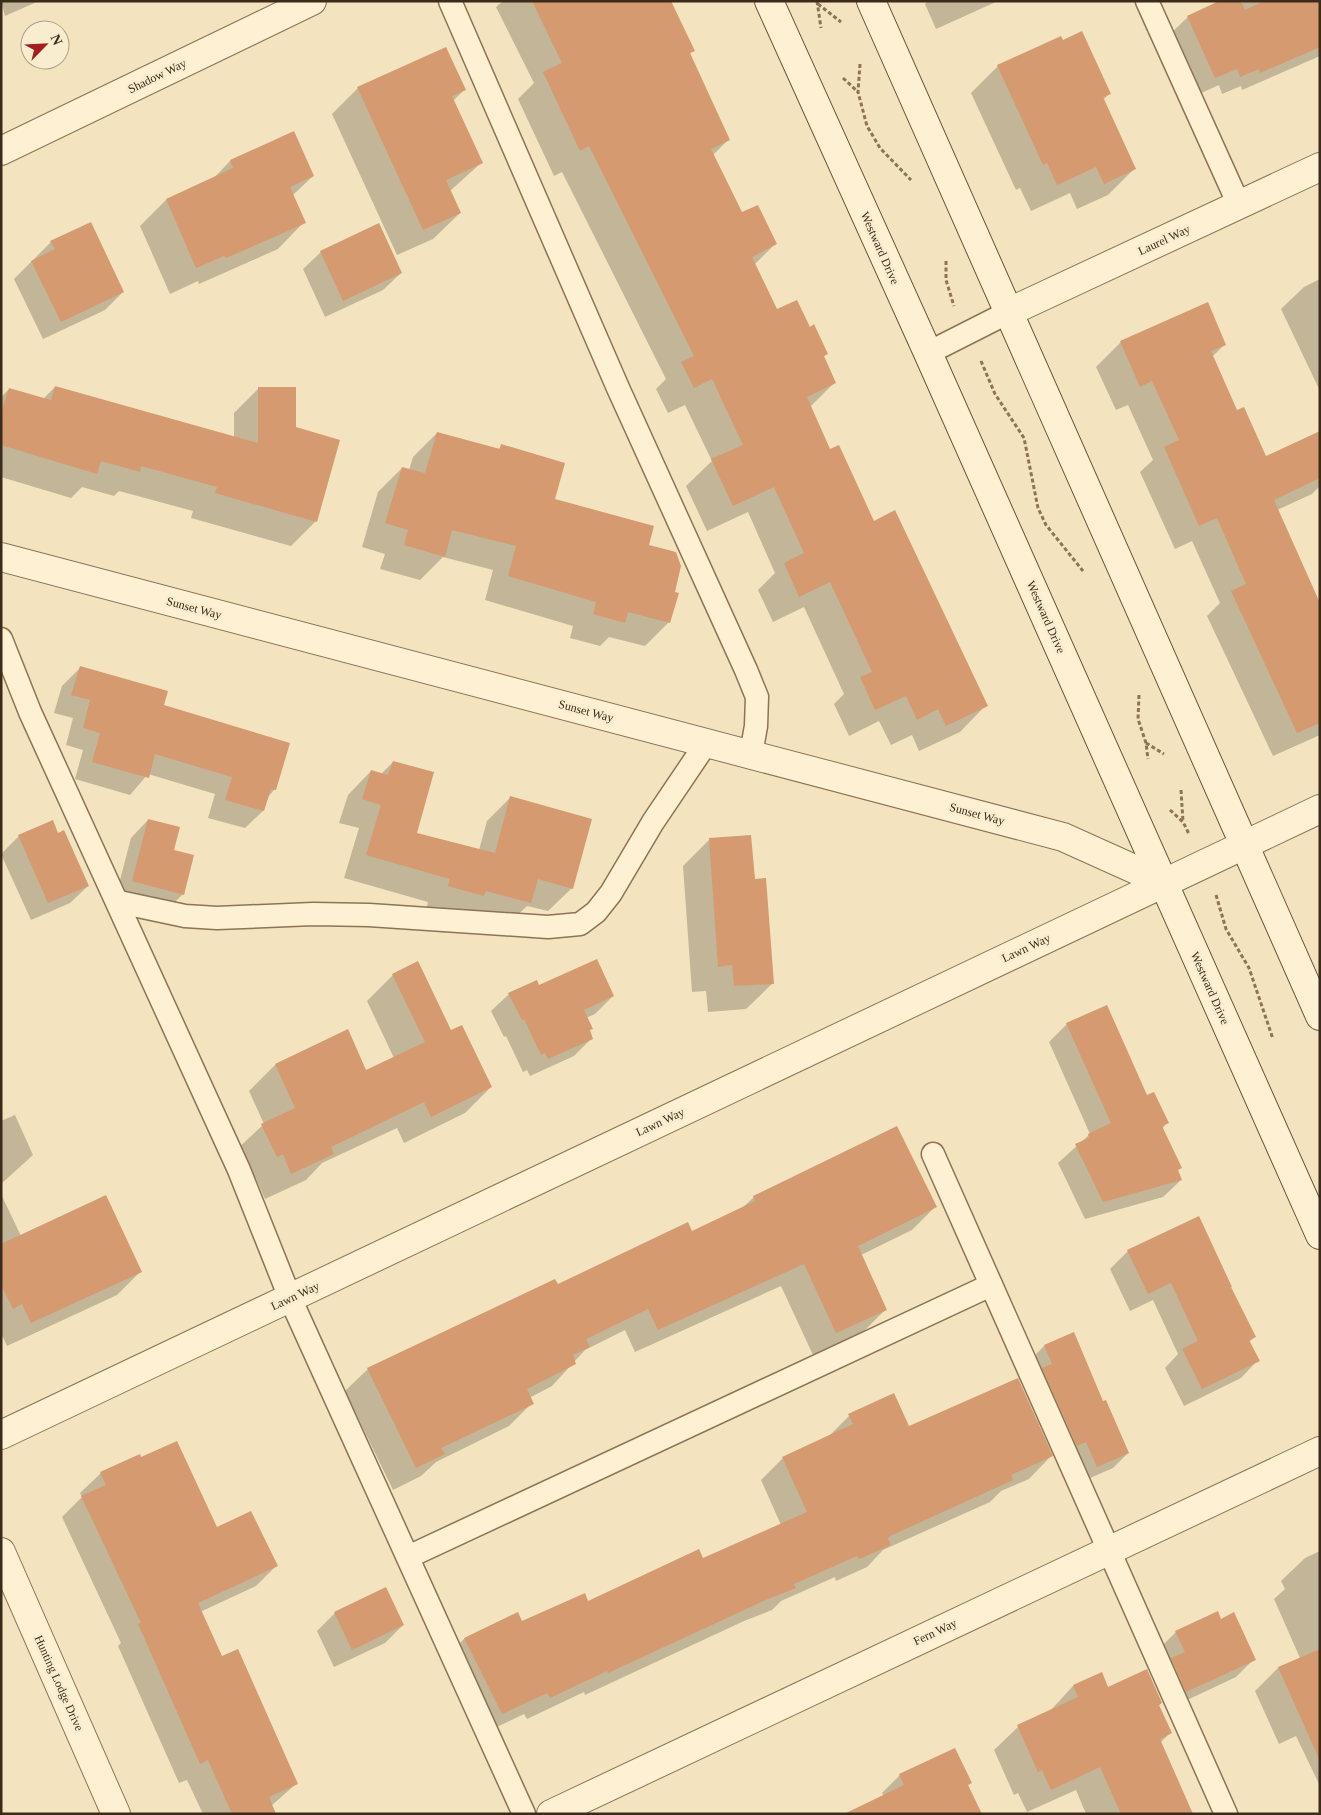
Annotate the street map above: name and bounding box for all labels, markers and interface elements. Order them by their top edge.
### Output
north arrow [20,20,70,70]
text: N [48,32,65,48]
street label: Shadow Way [126,56,188,96]
street label: Westward Drive [858,210,902,286]
street label: Laurel Way [1136,222,1192,258]
street label: Westward Drive [1024,579,1068,655]
street label: Sunset Way [165,594,223,622]
street label: Sunset Way [557,697,615,725]
street label: Sunset Way [948,800,1006,828]
street label: Lawn Way [1000,931,1052,965]
street label: Westward Drive [1188,950,1232,1026]
street label: Lawn Way [634,1105,686,1139]
street label: Lawn Way [269,1279,321,1313]
street label: Fern Way [911,1616,959,1648]
street label: Hunting Lodge Drive [32,1633,86,1733]

